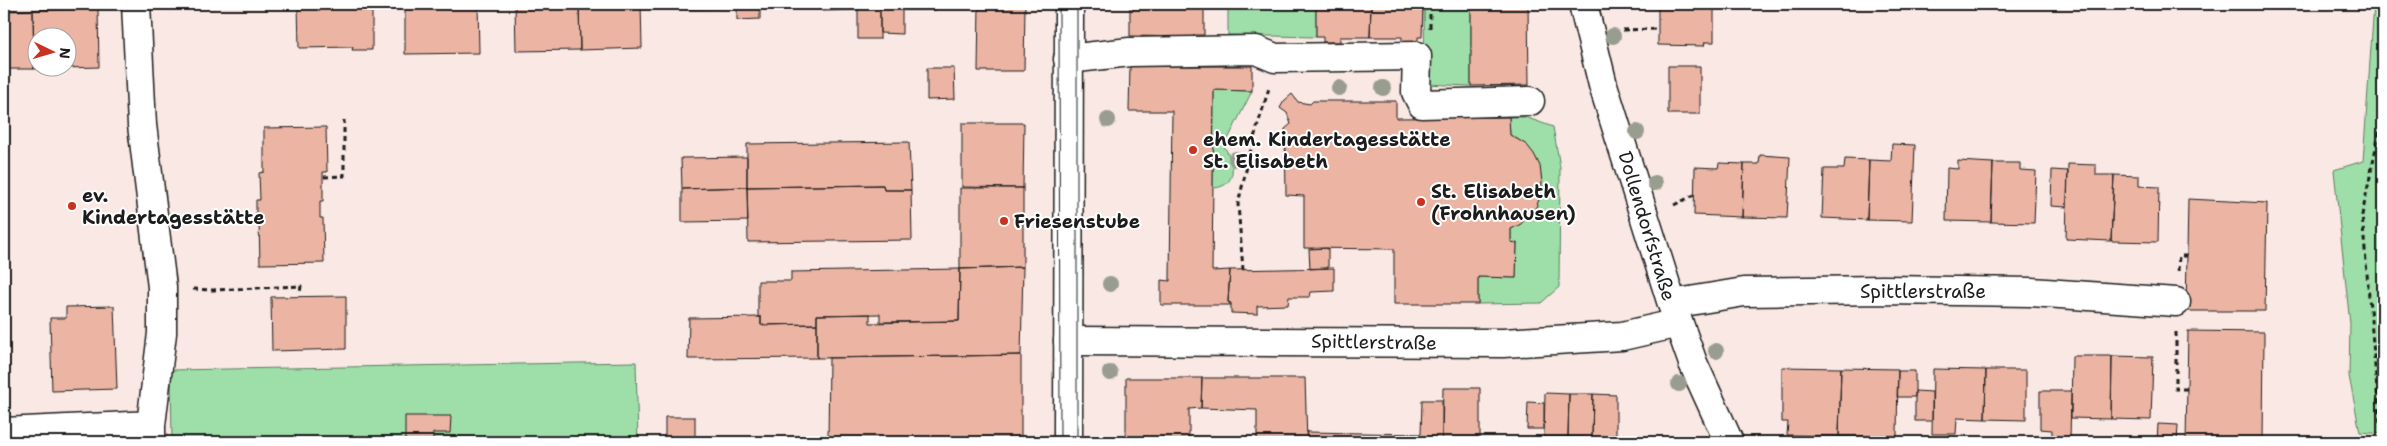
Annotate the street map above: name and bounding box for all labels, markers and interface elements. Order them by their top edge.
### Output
north arrow [28,28,78,78]
text: N [56,47,74,59]
place label: ehem. Kindertagesstätte St. Elisabeth [1203,127,1451,174]
marker: ehem. Kindertagesstätte St. Elisabeth [1187,144,1199,156]
street label: Dollendorfstraße [1612,148,1682,304]
place label: St. Elisabeth (Frohnhausen) [1431,179,1576,226]
place label: ev. Kindertagesstätte [82,183,265,230]
marker: St. Elisabeth (Frohnhausen) [1415,196,1427,208]
marker: ev. Kindertagesstätte [66,200,78,212]
place label: Friesenstube [1014,209,1140,234]
marker: Friesenstube [998,215,1010,227]
street label: Spittlerstraße [1860,279,1986,304]
street label: Spittlerstraße [1311,328,1437,356]

